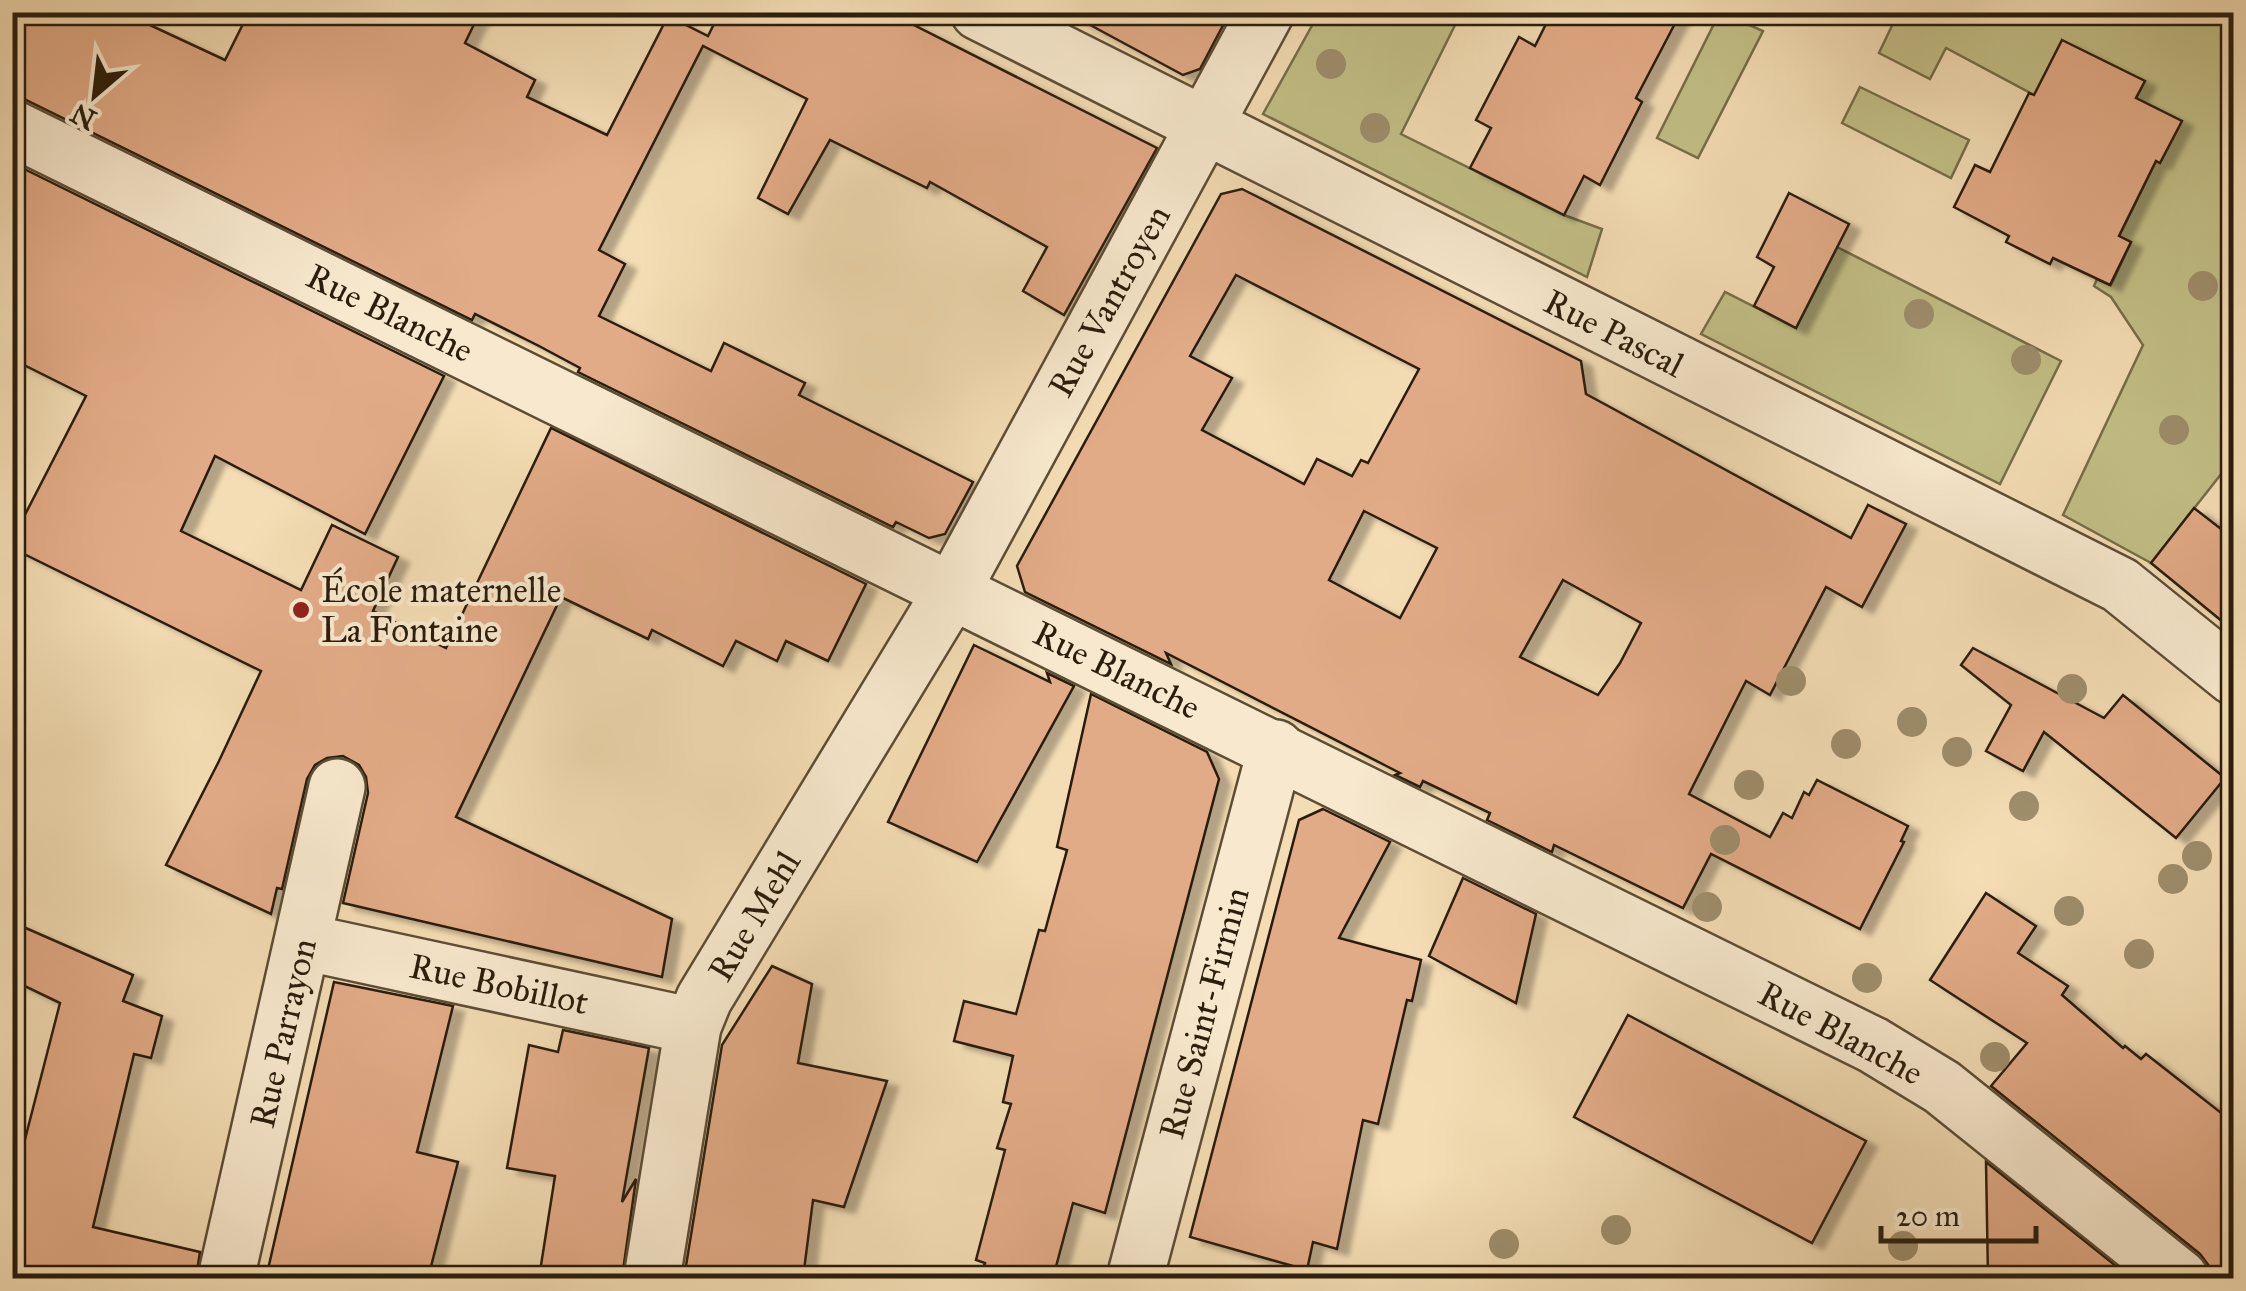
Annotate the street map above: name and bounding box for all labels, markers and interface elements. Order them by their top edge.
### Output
north arrow [45,45,145,145]
text: N [65,95,102,138]
street label: Rue Vantroyen [1039,198,1180,405]
street label: Rue Blanche [299,255,480,372]
street label: Rue Pascal [1537,280,1691,387]
place label: École maternelle La Fontaine [321,567,561,652]
marker: École maternelle La Fontaine [290,599,312,621]
street label: Rue Blanche [1026,612,1207,729]
street label: Rue Mehl [699,843,810,989]
street label: Rue Saint-Firmin [1150,883,1259,1144]
street label: Rue Parrayon [241,934,326,1132]
street label: Rue Bobillot [406,945,592,1024]
street label: Rue Blanche [1751,972,1930,1095]
scale bar [1881,1181,2036,1243]
text: 20 m [1896,1198,1960,1234]

